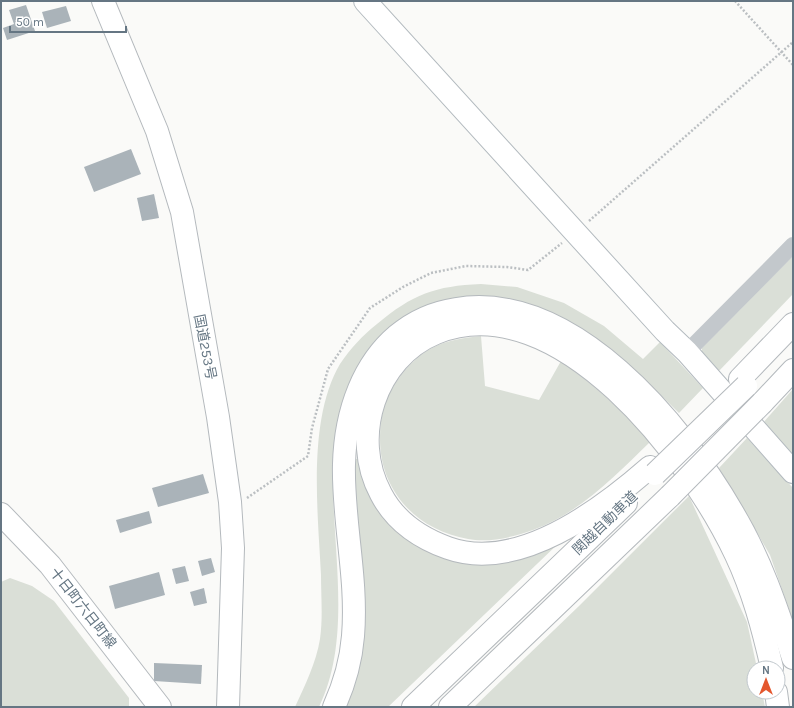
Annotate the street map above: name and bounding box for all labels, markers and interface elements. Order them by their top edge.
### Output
scale bar [10,8,126,34]
text: 50 m [16,15,44,29]
street label: 国道253号 [190,313,220,381]
street label: 関越自動車道 [569,488,641,558]
street label: 十日町六日町線 [46,564,120,652]
north arrow [746,660,786,700]
text: N [762,664,770,677]

